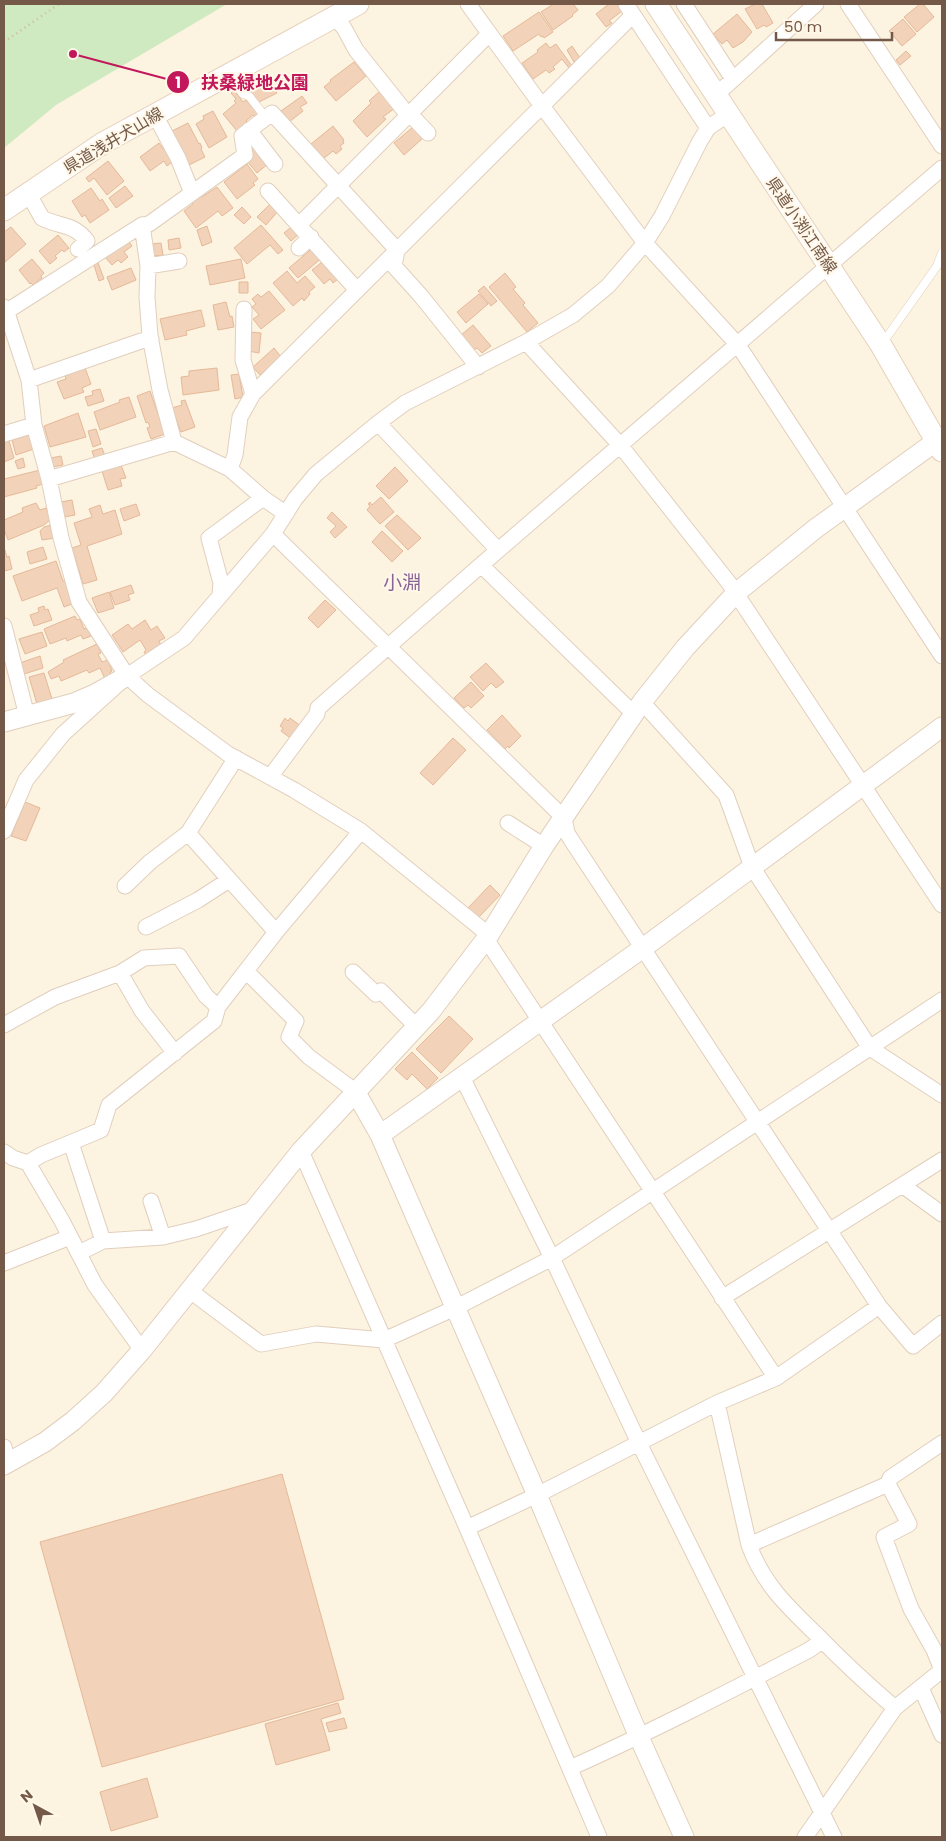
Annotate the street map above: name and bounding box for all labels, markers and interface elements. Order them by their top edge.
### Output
scale bar [776,10,892,42]
text: 50 m [784,16,822,37]
callout: 扶桑緑地公園 [166,66,319,99]
text: 扶桑緑地公園 [201,70,309,95]
text: 1 [175,72,181,93]
street label: 県道浅井犬山線 [59,102,167,179]
street label: 県道小渕江南線 [761,172,842,278]
district label: 小淵 [383,569,421,596]
north arrow [10,1781,60,1831]
text: N [16,1785,37,1807]

